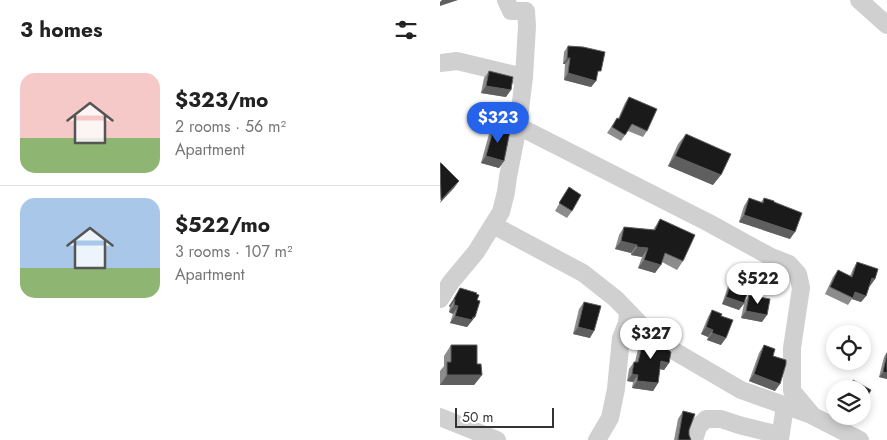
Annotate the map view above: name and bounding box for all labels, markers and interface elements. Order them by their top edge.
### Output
text: 3 homes [20,15,103,45]
icon: filters [392,16,420,44]
text: $323/mo [175,85,269,115]
icon: home [60,93,120,153]
pin: $323 [468,102,528,144]
text: $323 [478,106,518,129]
text: 2 rooms · 56 m² [175,115,286,138]
text: Apartment [175,138,245,161]
text: $522/mo [175,210,270,240]
icon: home [60,218,120,278]
text: 3 rooms · 107 m² [175,240,293,263]
pin: $522 [728,262,788,305]
text: Apartment [175,263,245,286]
text: $522 [737,267,779,290]
pin: $327 [621,318,681,360]
text: $327 [631,322,671,345]
map controls [826,325,871,425]
button: locate [826,325,871,370]
button: layers [826,380,871,425]
scale bar [455,405,554,428]
text: 50 m [462,407,493,427]

